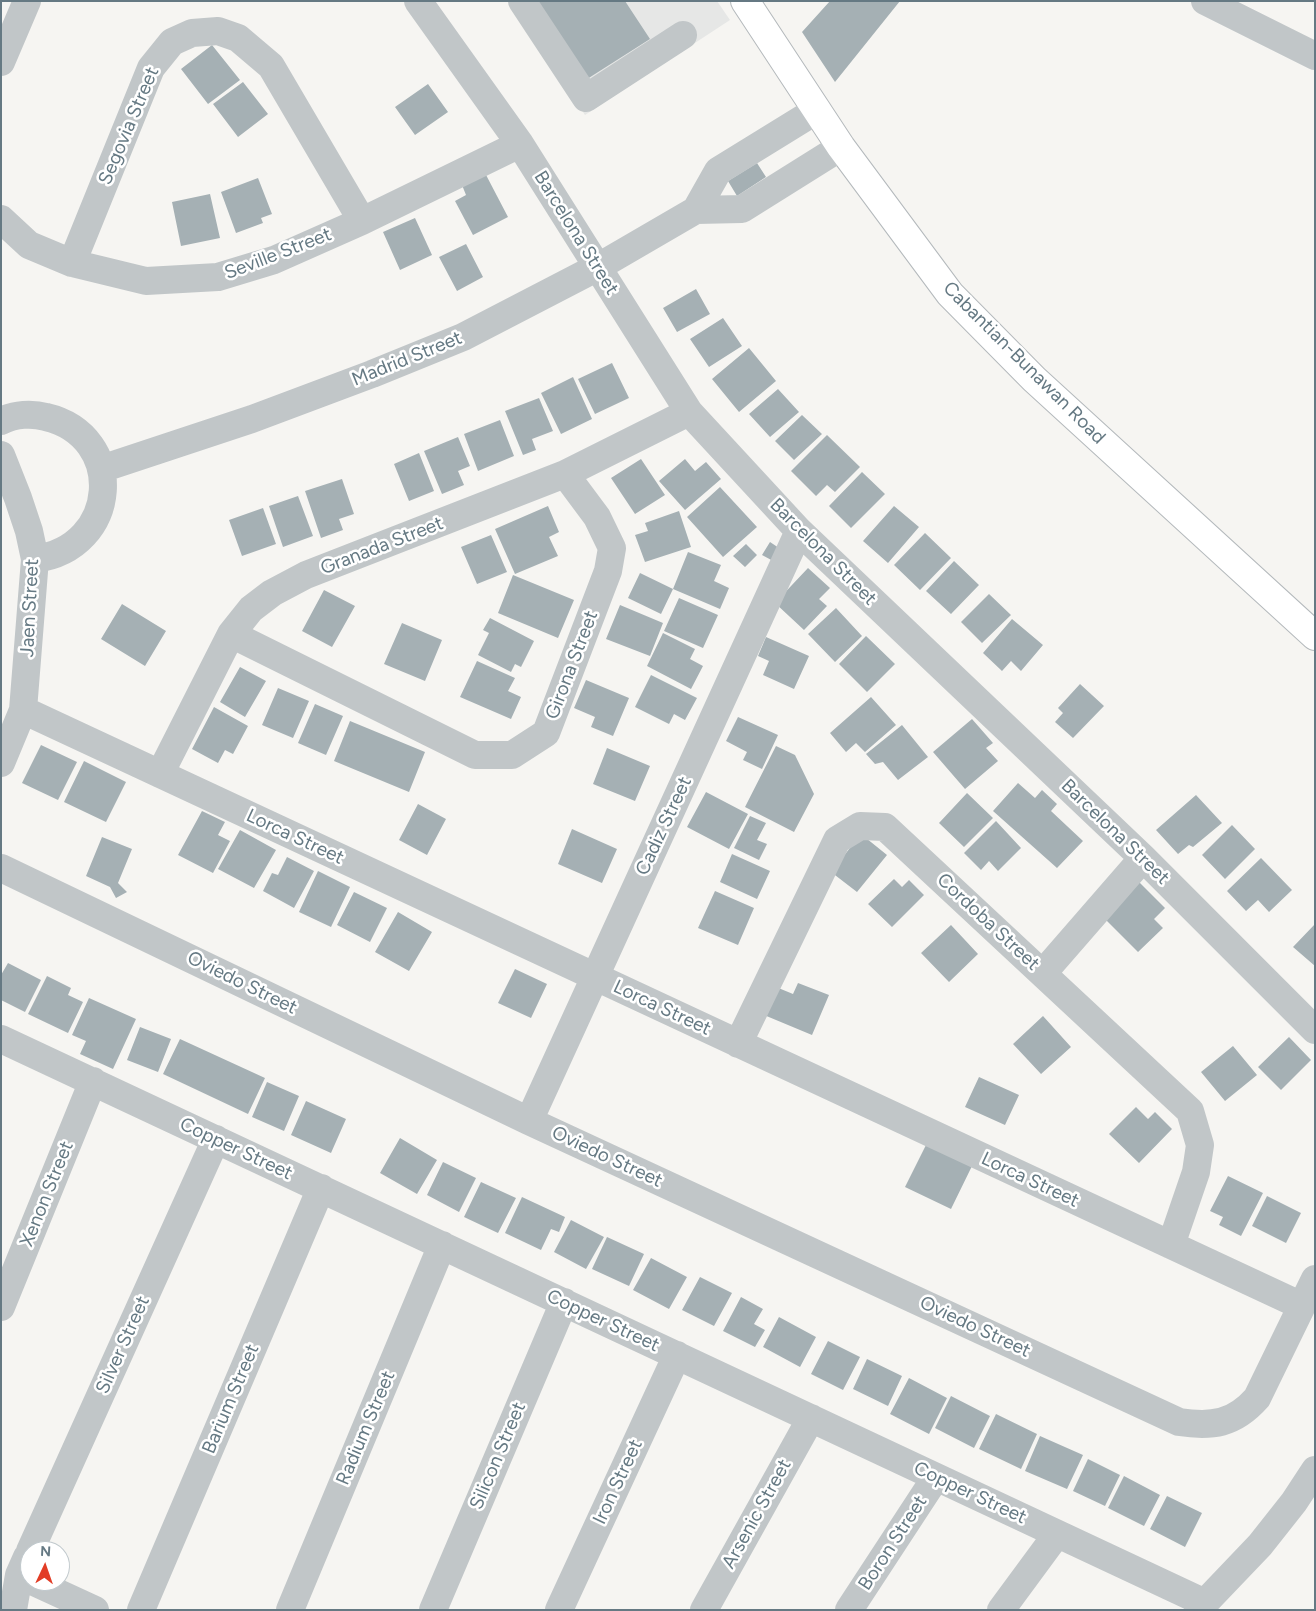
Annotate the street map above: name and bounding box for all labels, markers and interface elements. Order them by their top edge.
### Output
street label: Segovia Street [94,64,164,188]
street label: Barcelona Street [529,167,623,299]
street label: Seville Street [221,223,335,285]
street label: Cabantian-Bunawan Road [938,277,1110,449]
street label: Madrid Street [349,327,465,391]
street label: Barcelona Street [765,494,881,610]
street label: Granada Street [317,512,447,580]
street label: Jaen Street [16,558,44,658]
street label: Girona Street [541,607,603,723]
street label: Cadiz Street [631,773,697,879]
street label: Barcelona Street [1056,775,1174,889]
street label: Lorca Street [243,804,347,870]
street label: Cordoba Street [932,869,1044,975]
street label: Oviedo Street [183,947,301,1019]
street label: Lorca Street [610,975,714,1041]
street label: Copper Street [176,1113,296,1185]
street label: Oviedo Street [548,1121,666,1193]
street label: Xenon Street [16,1138,78,1250]
street label: Lorca Street [978,1147,1082,1213]
street label: Copper Street [543,1285,663,1357]
street label: Oviedo Street [916,1291,1034,1363]
street label: Silver Street [91,1293,155,1397]
street label: Barium Street [198,1341,264,1457]
street label: Radium Street [332,1367,400,1489]
street label: Silicon Street [465,1399,531,1513]
street label: Iron Street [588,1436,648,1528]
street label: Arsenic Street [718,1455,796,1573]
street label: Copper Street [910,1457,1030,1529]
street label: Boron Street [854,1491,932,1595]
north arrow [20,1541,70,1591]
text: N [40,1543,52,1560]

